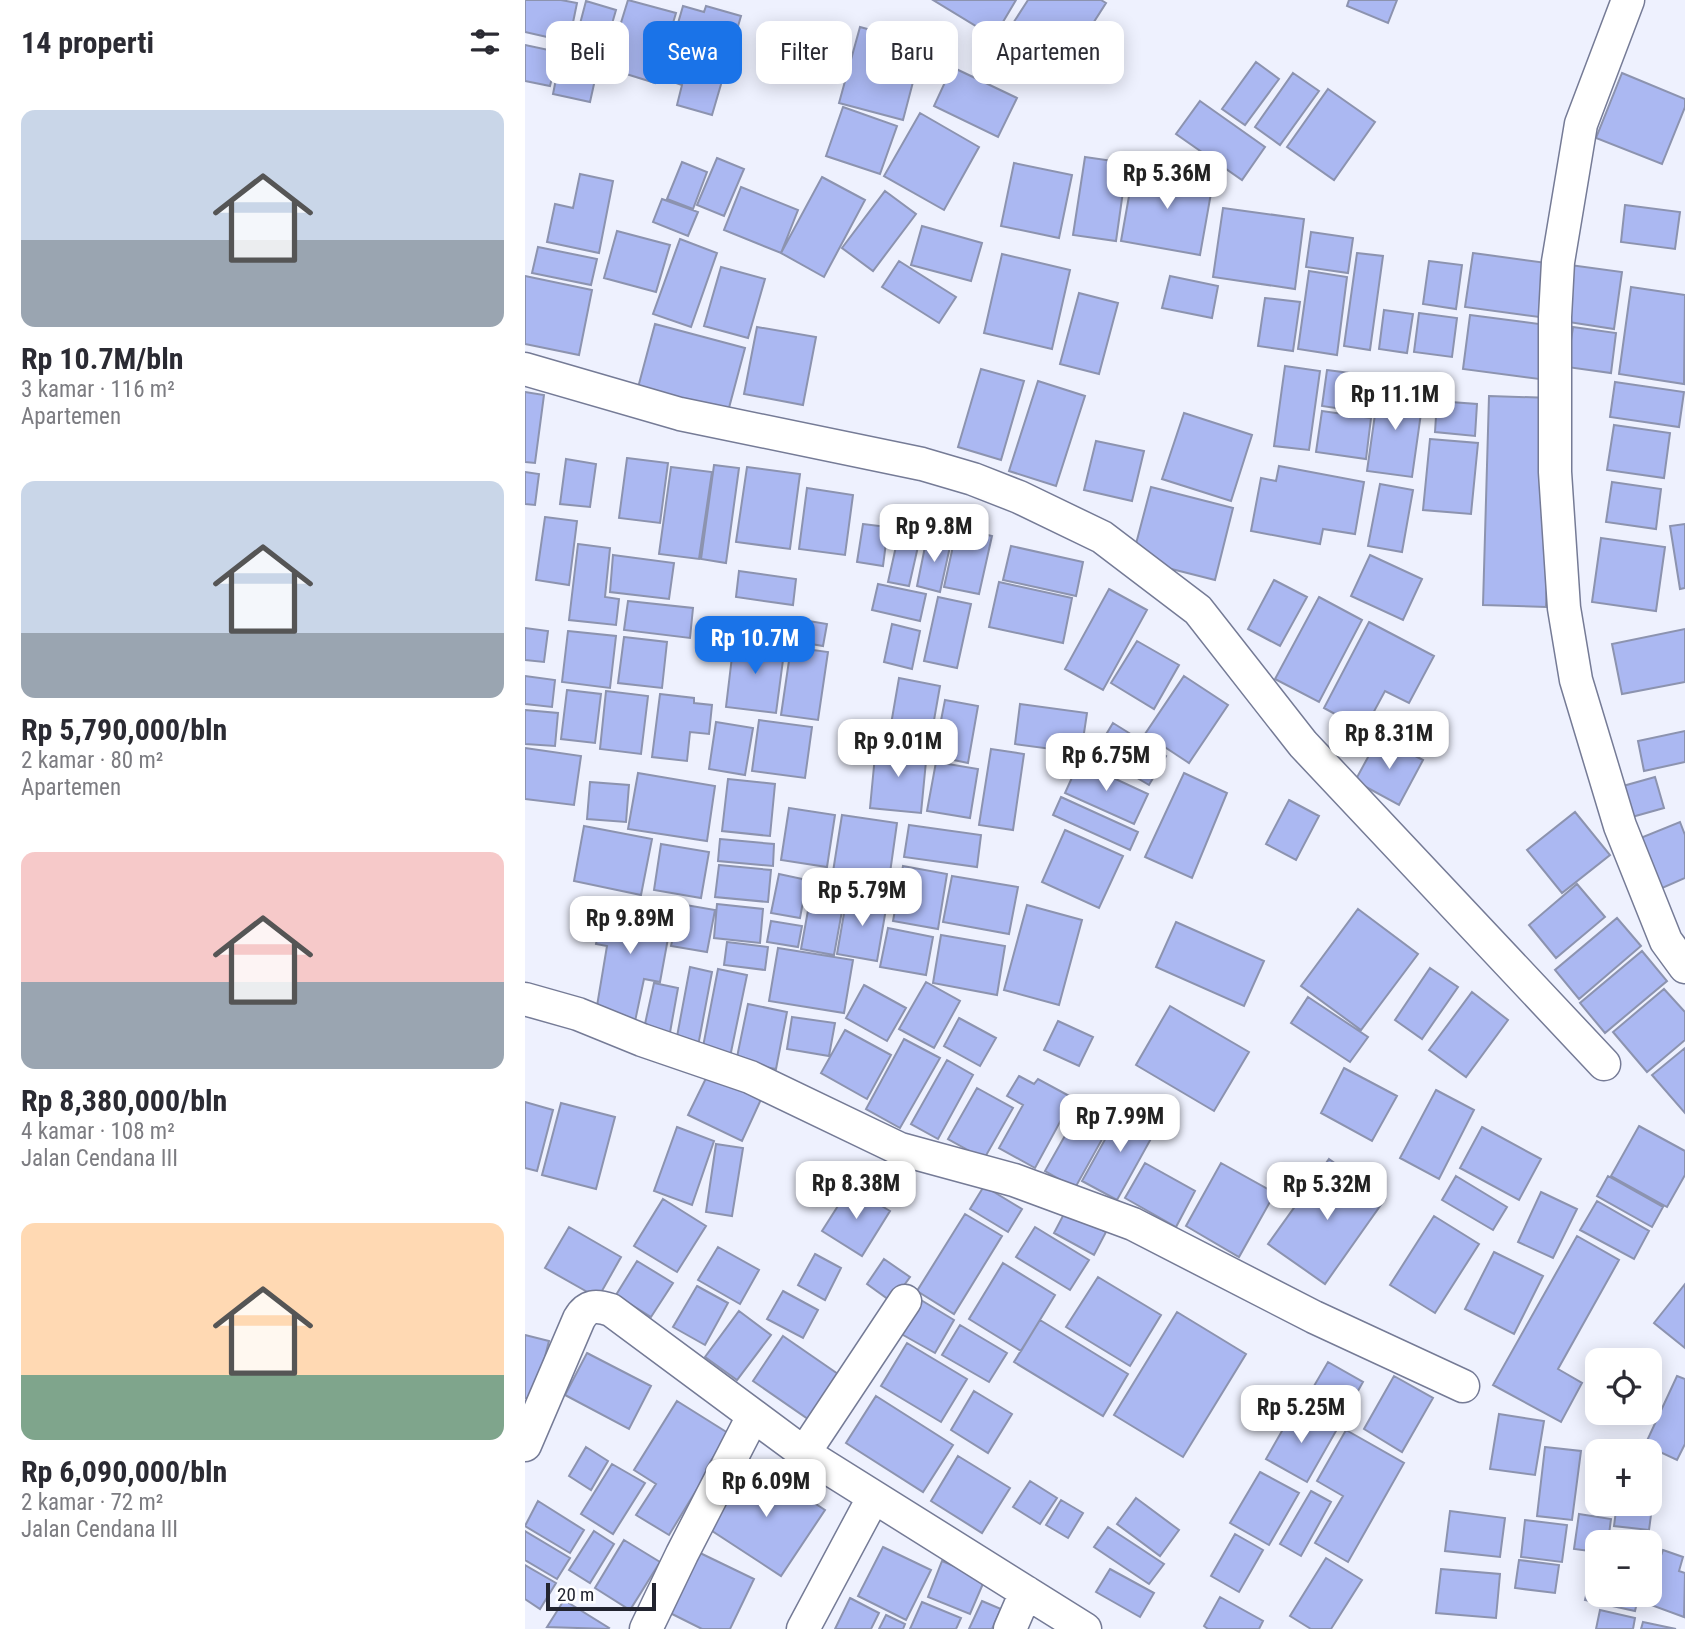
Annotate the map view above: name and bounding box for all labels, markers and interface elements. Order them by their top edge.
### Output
chip: Beli [546,21,629,84]
chip: Sewa [643,21,742,84]
chip: Filter [756,21,852,84]
chip: Baru [866,21,958,84]
chip: Apartemen [972,21,1124,84]
icon: filters [466,23,504,61]
text: 14 properti [21,25,154,60]
pin: Rp 5.36M [1095,152,1239,211]
icon: home [200,155,326,281]
text: Rp 5.36M [1123,160,1211,187]
text: Rp 10.7M/bln [21,341,183,376]
pin: Rp 11.1M [1323,372,1467,432]
text: 3 kamar · 116 m² [21,376,175,403]
text: Rp 11.1M [1351,381,1439,408]
text: Apartemen [21,403,121,430]
pin: Rp 9.8M [869,504,999,564]
text: Rp 9.8M [896,513,972,540]
icon: home [200,526,326,652]
pin: Rp 10.7M [683,616,827,676]
text: Rp 10.7M [711,625,799,652]
text: Rp 5,790,000/bln [21,712,227,747]
pin: Rp 8.31M [1317,712,1461,771]
pin: Rp 9.01M [826,720,970,779]
text: Rp 8.31M [1345,720,1433,747]
text: Rp 9.01M [854,728,942,755]
pin: Rp 6.75M [1034,734,1178,793]
text: Rp 6.75M [1062,742,1150,769]
text: 2 kamar · 80 m² [21,747,163,774]
text: Apartemen [21,774,121,801]
pin: Rp 5.79M [790,869,934,928]
text: Rp 5.79M [818,877,906,904]
icon: home [200,897,326,1023]
pin: Rp 9.89M [558,897,702,956]
text: Rp 9.89M [586,905,674,932]
text: Rp 8,380,000/bln [21,1083,227,1118]
pin: Rp 7.99M [1048,1094,1192,1154]
text: Rp 7.99M [1076,1103,1164,1130]
text: 4 kamar · 108 m² [21,1118,175,1145]
text: Jalan Cendana III [21,1145,178,1172]
pin: Rp 8.38M [784,1162,928,1221]
pin: Rp 5.32M [1255,1162,1399,1222]
text: Rp 8.38M [812,1170,900,1197]
text: Rp 5.32M [1283,1171,1371,1198]
icon: home [200,1268,326,1394]
map controls [1585,1348,1662,1607]
button: locate [1585,1348,1662,1425]
pin: Rp 5.25M [1229,1386,1373,1445]
text: Rp 5.25M [1257,1394,1345,1421]
button: + [1585,1439,1662,1516]
text: Rp 6,090,000/bln [21,1454,227,1489]
pin: Rp 6.09M [694,1460,838,1519]
text: Rp 6.09M [722,1468,810,1495]
text: 2 kamar · 72 m² [21,1489,163,1516]
text: Jalan Cendana III [21,1516,178,1543]
button: − [1585,1530,1662,1607]
scale bar [546,1580,656,1612]
text: 20 m [557,1583,594,1606]

